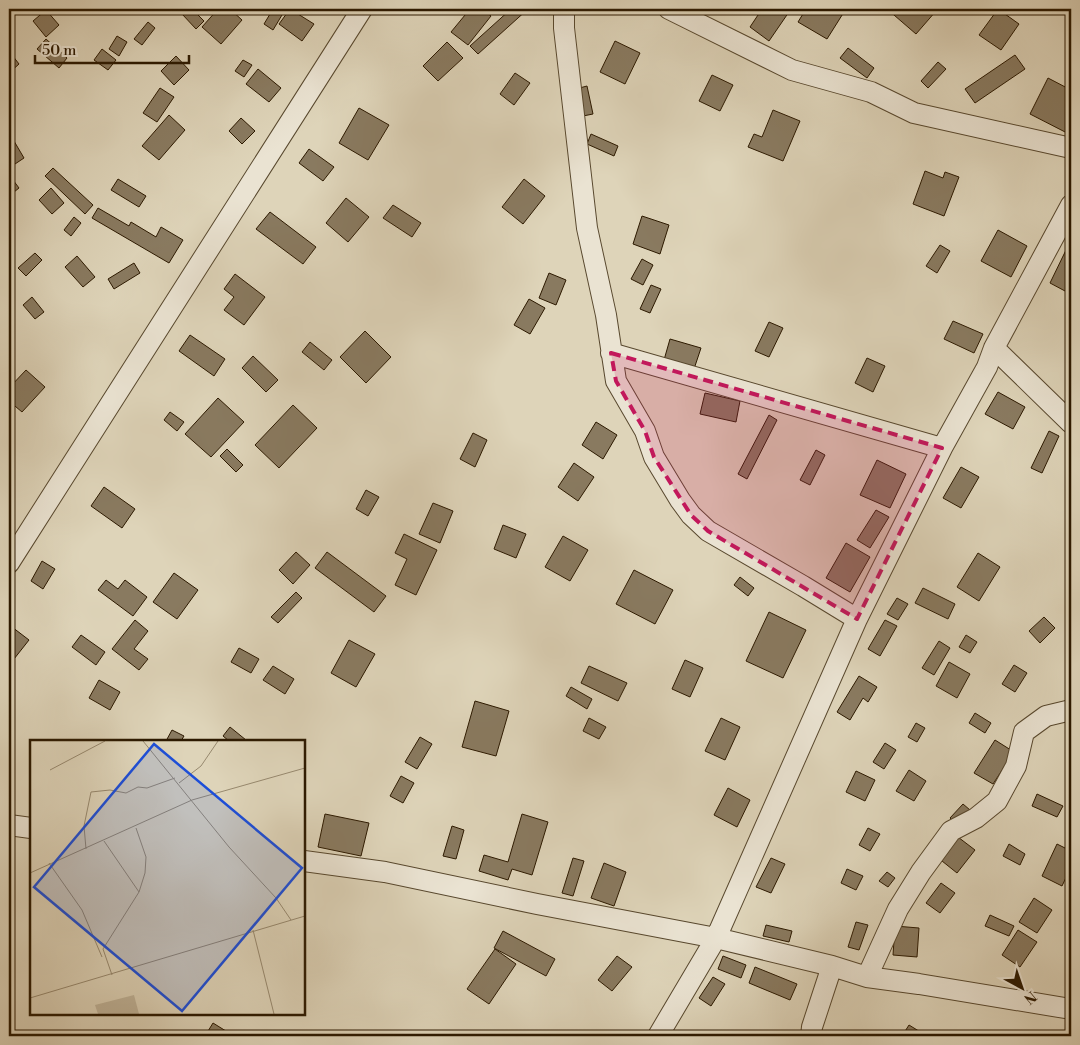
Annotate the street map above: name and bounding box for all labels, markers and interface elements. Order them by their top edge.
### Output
scale bar [35,32,189,64]
text: 50 m [42,41,76,60]
inset map [30,740,305,1015]
north arrow [998,962,1048,1012]
text: N [1020,987,1040,1008]

